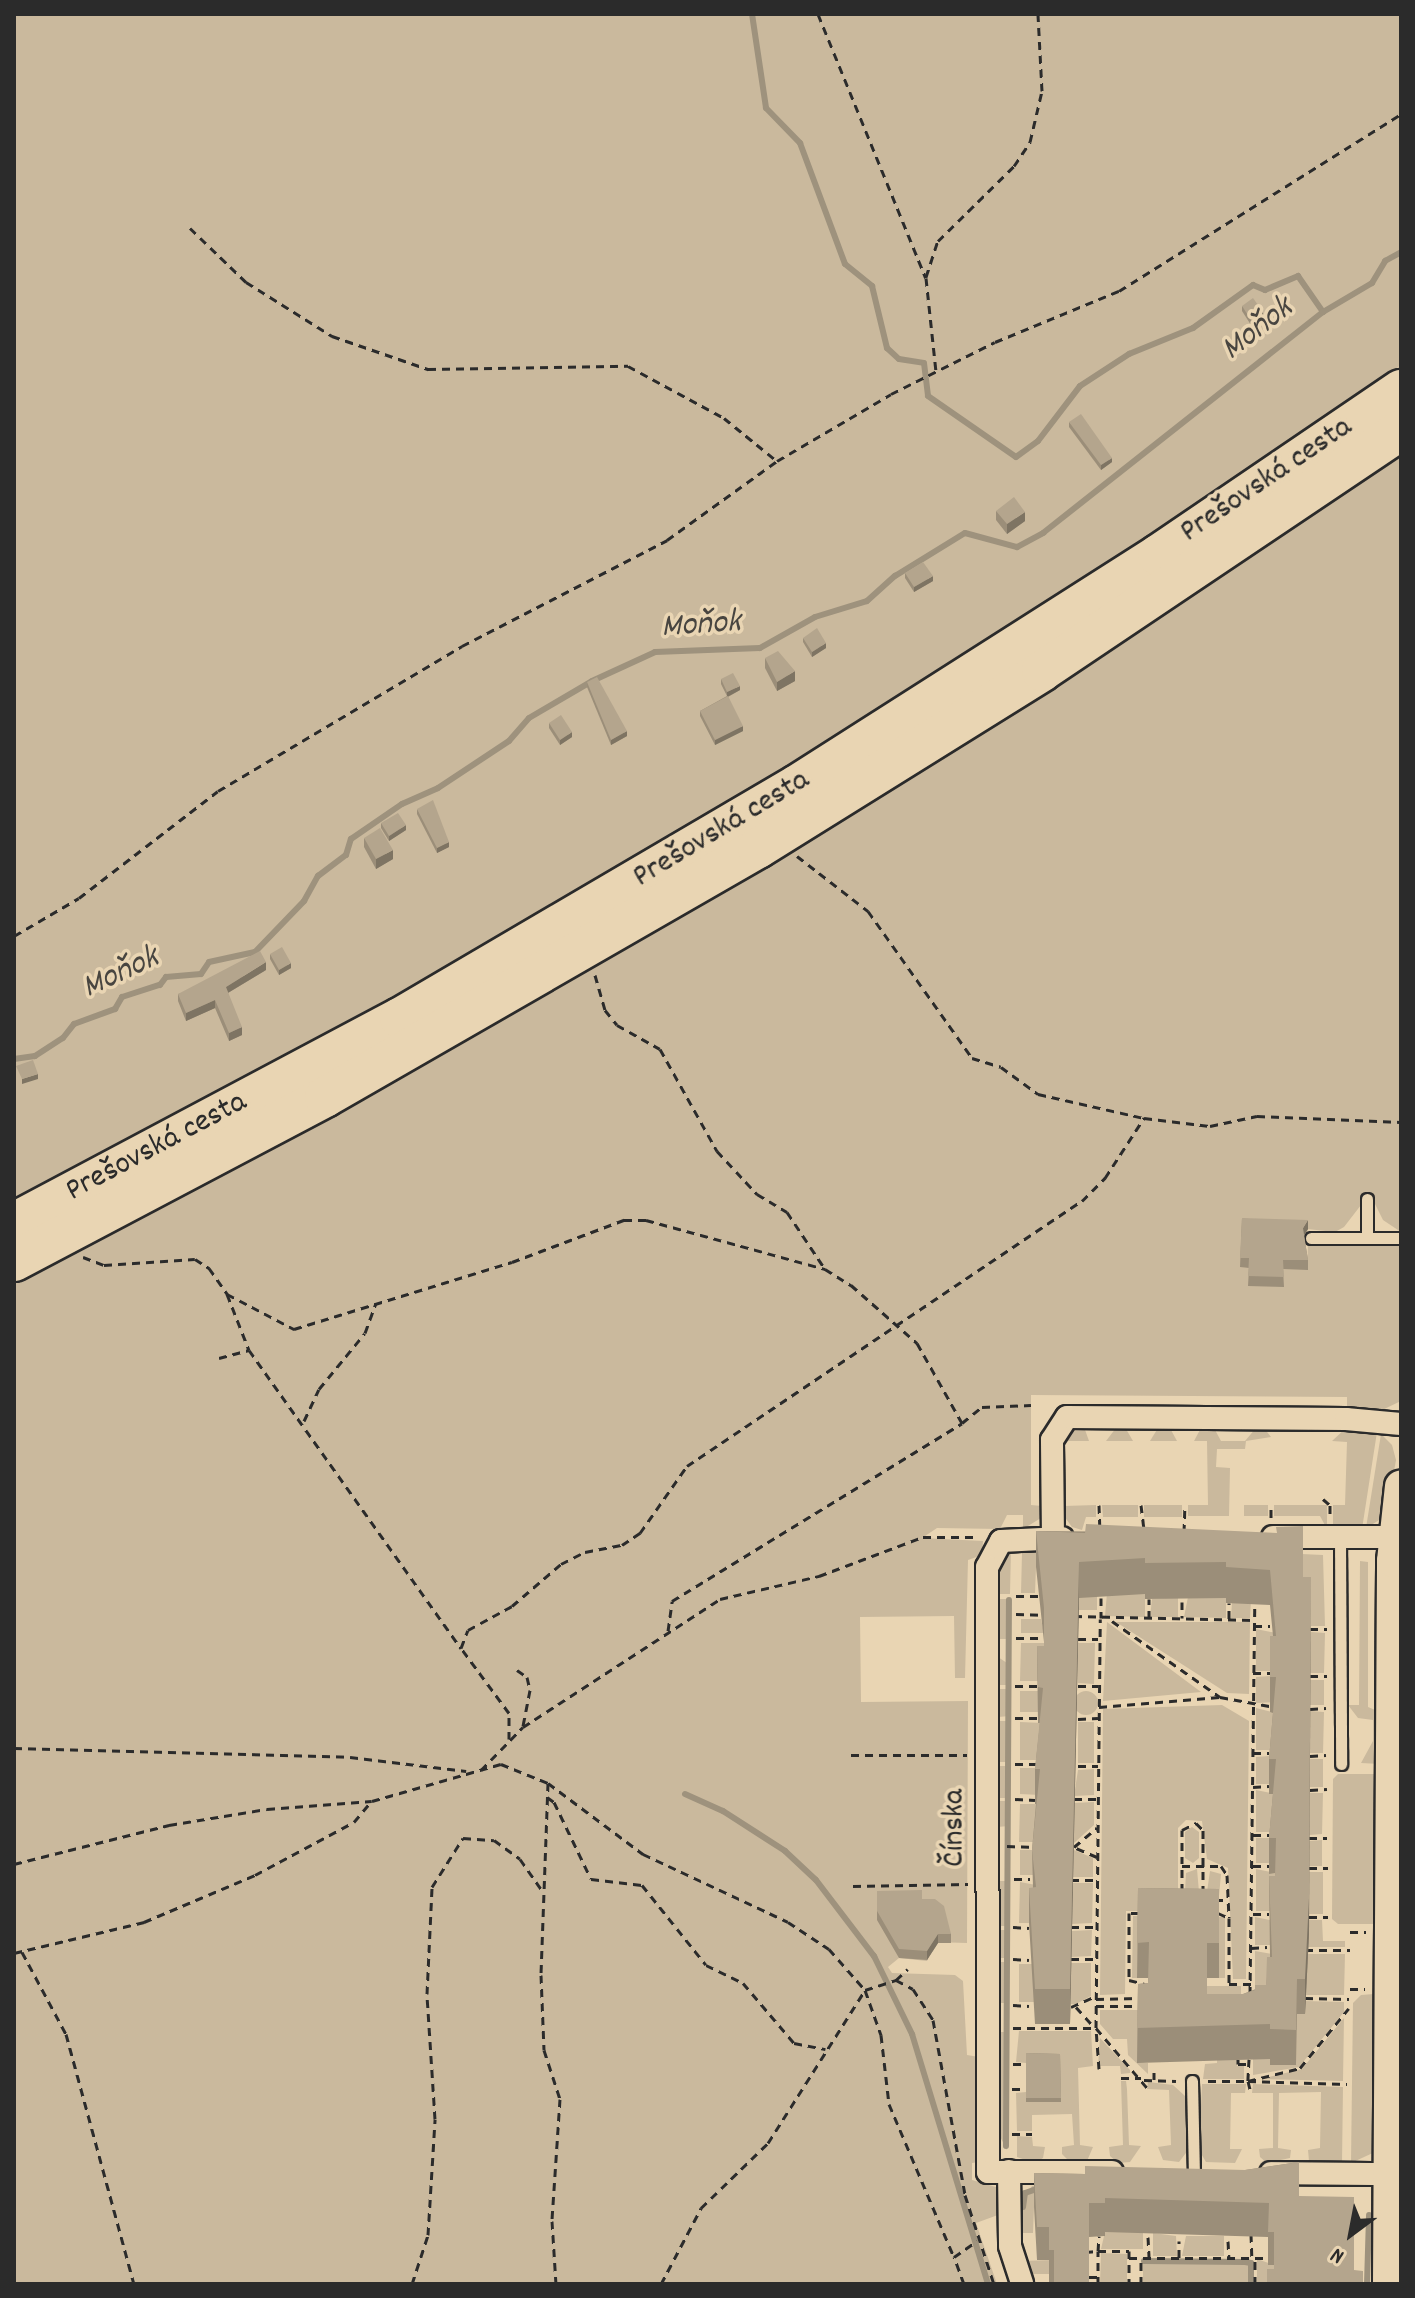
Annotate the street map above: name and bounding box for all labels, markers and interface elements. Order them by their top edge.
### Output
water label: Moňok [1214,289,1302,371]
street label: Prešovská cesta [1174,409,1360,553]
water label: Moňok [660,603,742,649]
street label: Prešovská cesta [627,762,817,898]
water label: Moňok [76,939,166,1009]
street label: Prešovská cesta [60,1084,254,1212]
street label: Čínska [937,1789,975,1867]
north arrow [1311,2194,1391,2274]
text: N [1325,2239,1351,2271]

